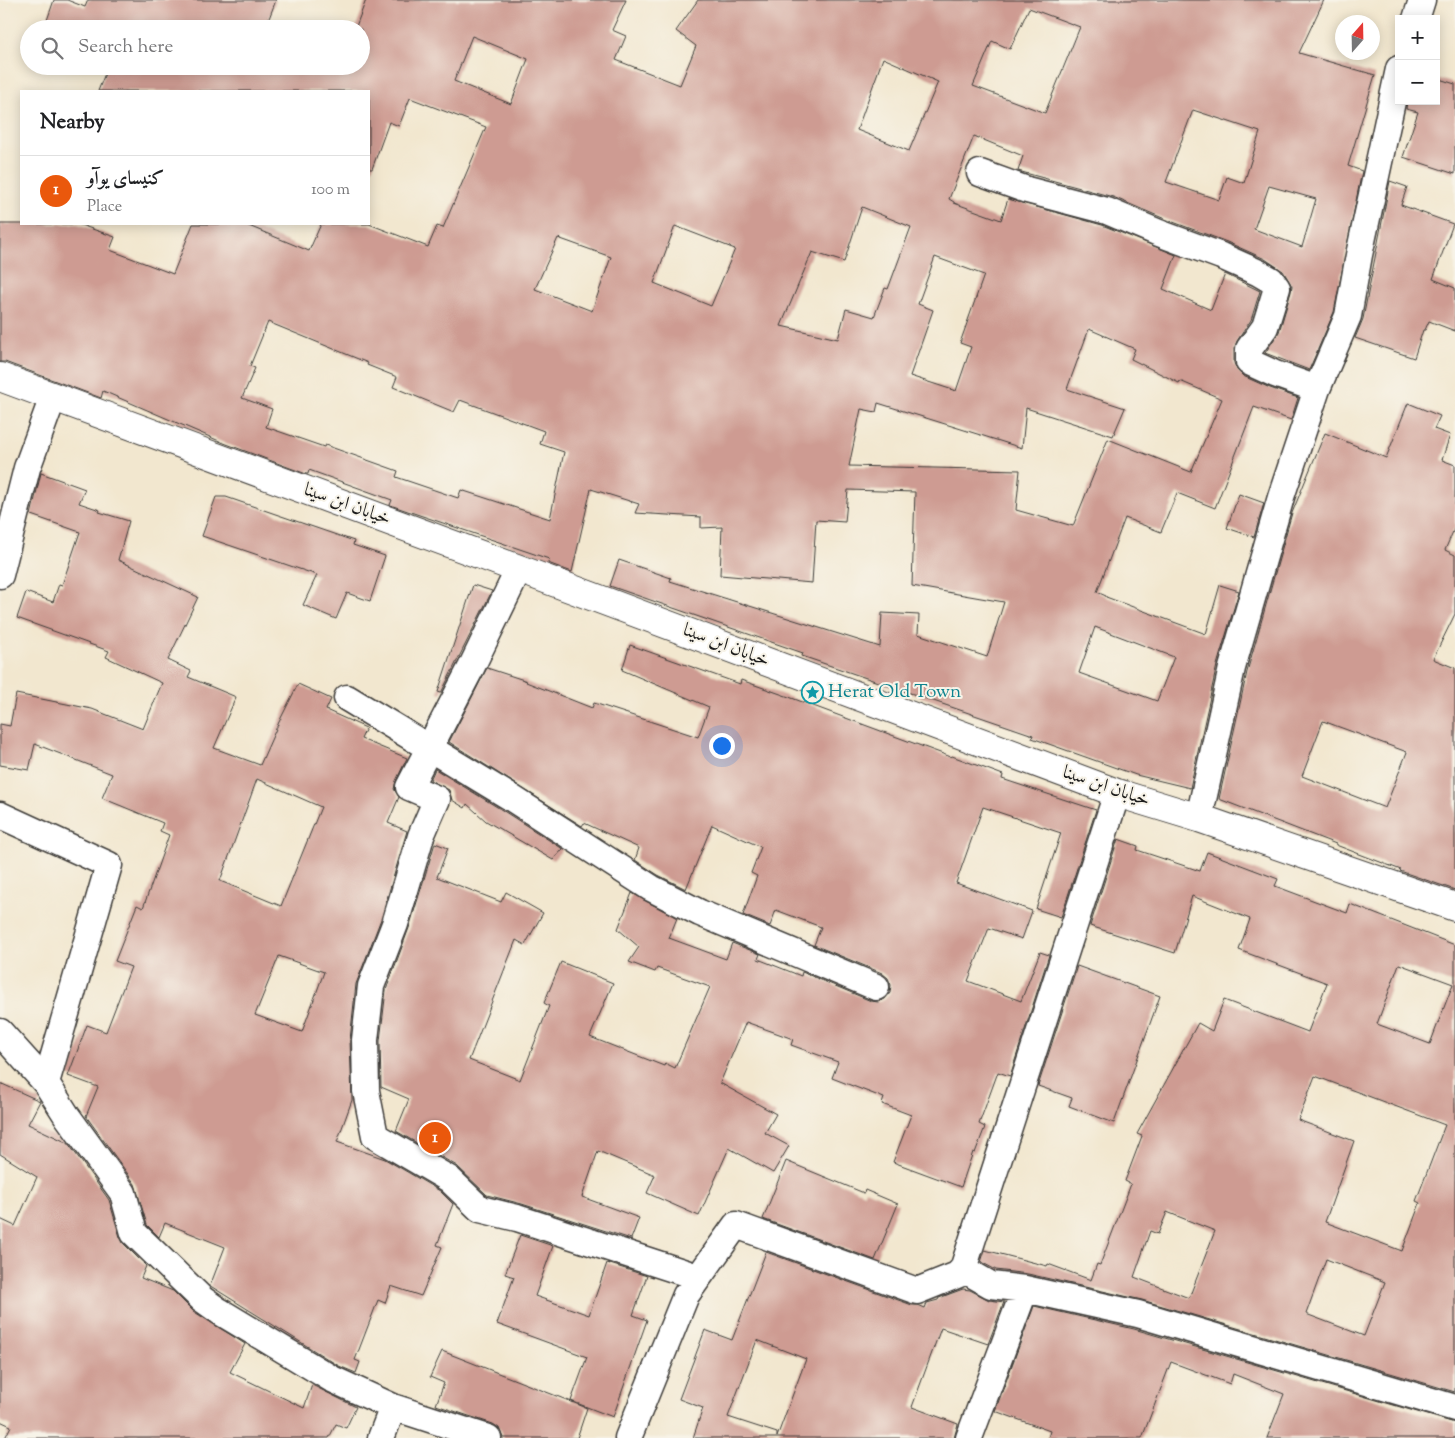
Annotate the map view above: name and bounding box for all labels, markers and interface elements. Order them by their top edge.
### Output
north arrow [1335,15,1380,60]
map controls [1395,15,1440,105]
button: + [1395,15,1440,60]
search box [20,20,370,75]
icon: search [38,34,66,62]
text: Search here [78,34,173,61]
button: − [1395,60,1440,105]
text: Nearby [40,108,105,138]
text: کنیسای یوآو [87,166,164,193]
text: 1 [53,179,59,202]
text: 100 m [311,179,350,202]
text: Place [87,196,122,219]
street label: خیابان ابن سینا [300,477,394,533]
street label: خیابان ابن سینا [679,617,773,675]
place label: Herat Old Town [828,679,961,706]
place icon: Herat Old Town [800,680,824,704]
your location [709,733,735,759]
street label: خیابان ابن سینا [1059,759,1153,815]
pin: 1 [419,1119,451,1157]

